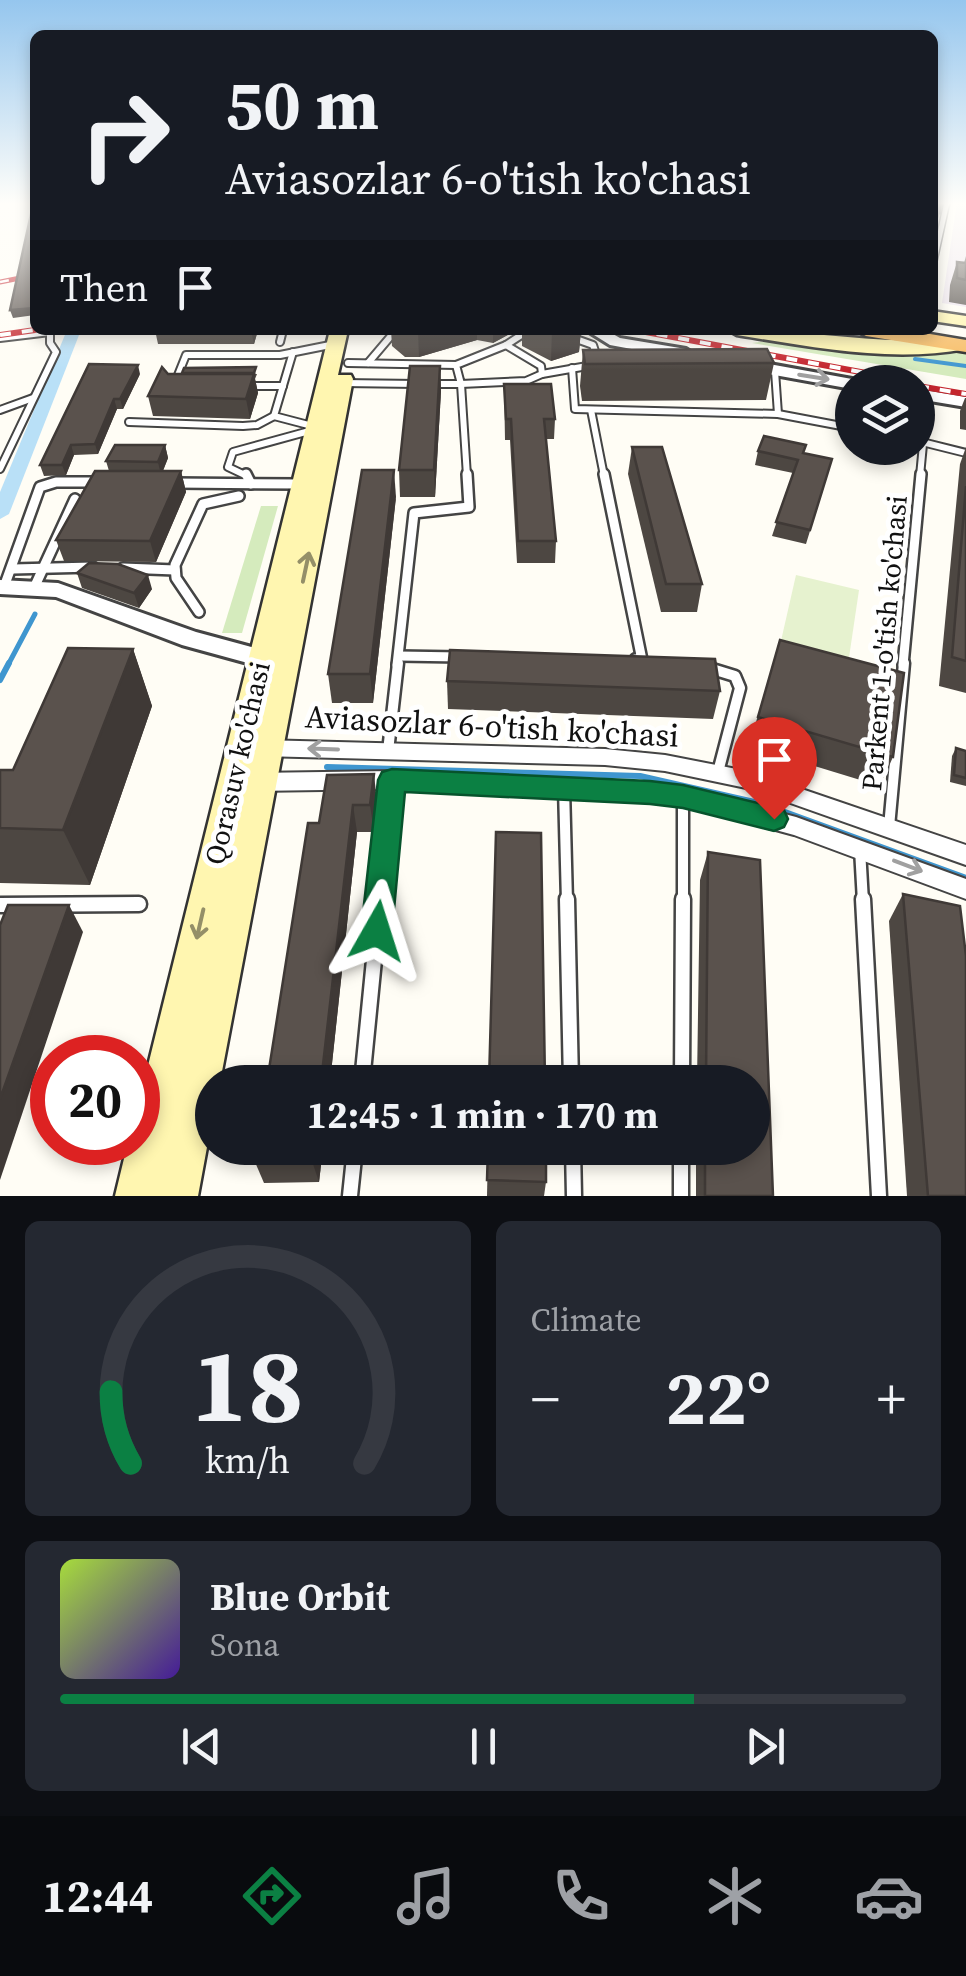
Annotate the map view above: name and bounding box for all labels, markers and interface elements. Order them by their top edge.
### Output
text: 50 m [225,56,379,152]
icon: right [60,70,190,200]
text: Aviasozlar 6-o'tish ko'chasi [225,147,751,209]
icon: arrive [168,260,223,315]
text: Then [60,262,148,314]
map controls [835,365,935,465]
button: layers [835,365,935,465]
one-way arrow [797,368,830,387]
street label: Parkent 1-o'tish ko'chasi [852,494,916,792]
one-way arrow [297,552,316,584]
street label: Qorasuv ko'chasi [195,658,279,868]
street label: Aviasozlar 6-o'tish ko'chasi [304,694,680,758]
pin [732,717,817,820]
icon: arrive [747,732,802,787]
one-way arrow [308,740,340,759]
one-way arrow [891,858,922,876]
position arrow [325,879,429,983]
one-way arrow [190,907,208,939]
speed limit sign: 20 [30,1035,160,1165]
text: 12:45 · 1 min · 170 m [306,1089,659,1141]
text: Climate [531,1298,642,1342]
text: 18 [191,1313,304,1456]
text: 22° [665,1346,771,1449]
text: − [531,1361,560,1436]
text: + [877,1361,906,1436]
text: km/h [205,1436,290,1485]
text: Blue Orbit [210,1571,390,1623]
text: Sona [210,1623,280,1667]
icon: previous [174,1719,229,1774]
icon: pause [456,1719,511,1774]
icon: next [738,1719,793,1774]
icon: directions [237,1861,307,1931]
icon: music [391,1861,461,1931]
icon: phone [546,1861,616,1931]
icon: climate [700,1861,770,1931]
icon: car [854,1861,924,1931]
text: 12:44 [42,1865,153,1927]

